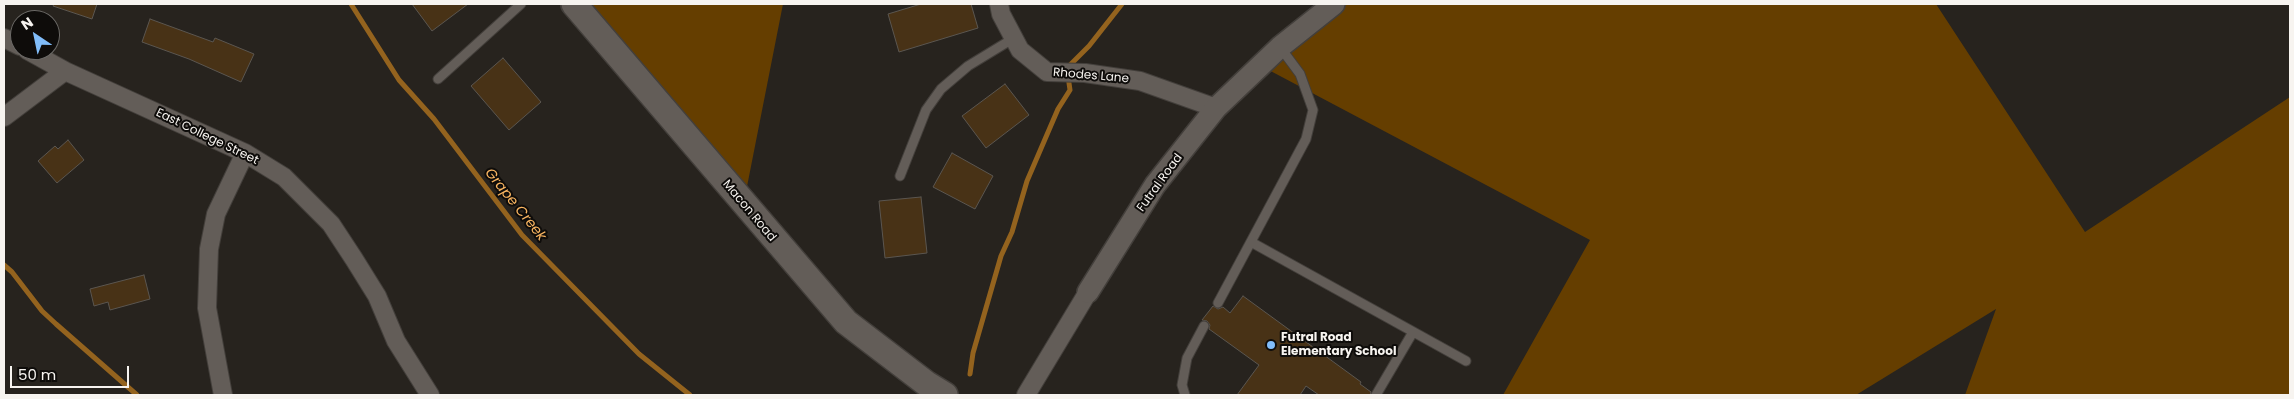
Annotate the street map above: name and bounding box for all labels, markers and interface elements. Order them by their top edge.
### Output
north arrow [10,10,60,60]
text: N [17,12,37,35]
street label: Rhodes Lane [1052,66,1130,86]
street label: East College Street [153,106,261,168]
street label: Futral Road [1134,151,1186,215]
water label: Grape Creek [481,165,549,245]
street label: Macon Road [719,177,779,245]
place label: Futral Road Elementary School [1281,331,1396,359]
marker: Futral Road Elementary School [1265,339,1277,351]
scale bar [12,356,131,388]
text: 50 m [18,364,56,385]

